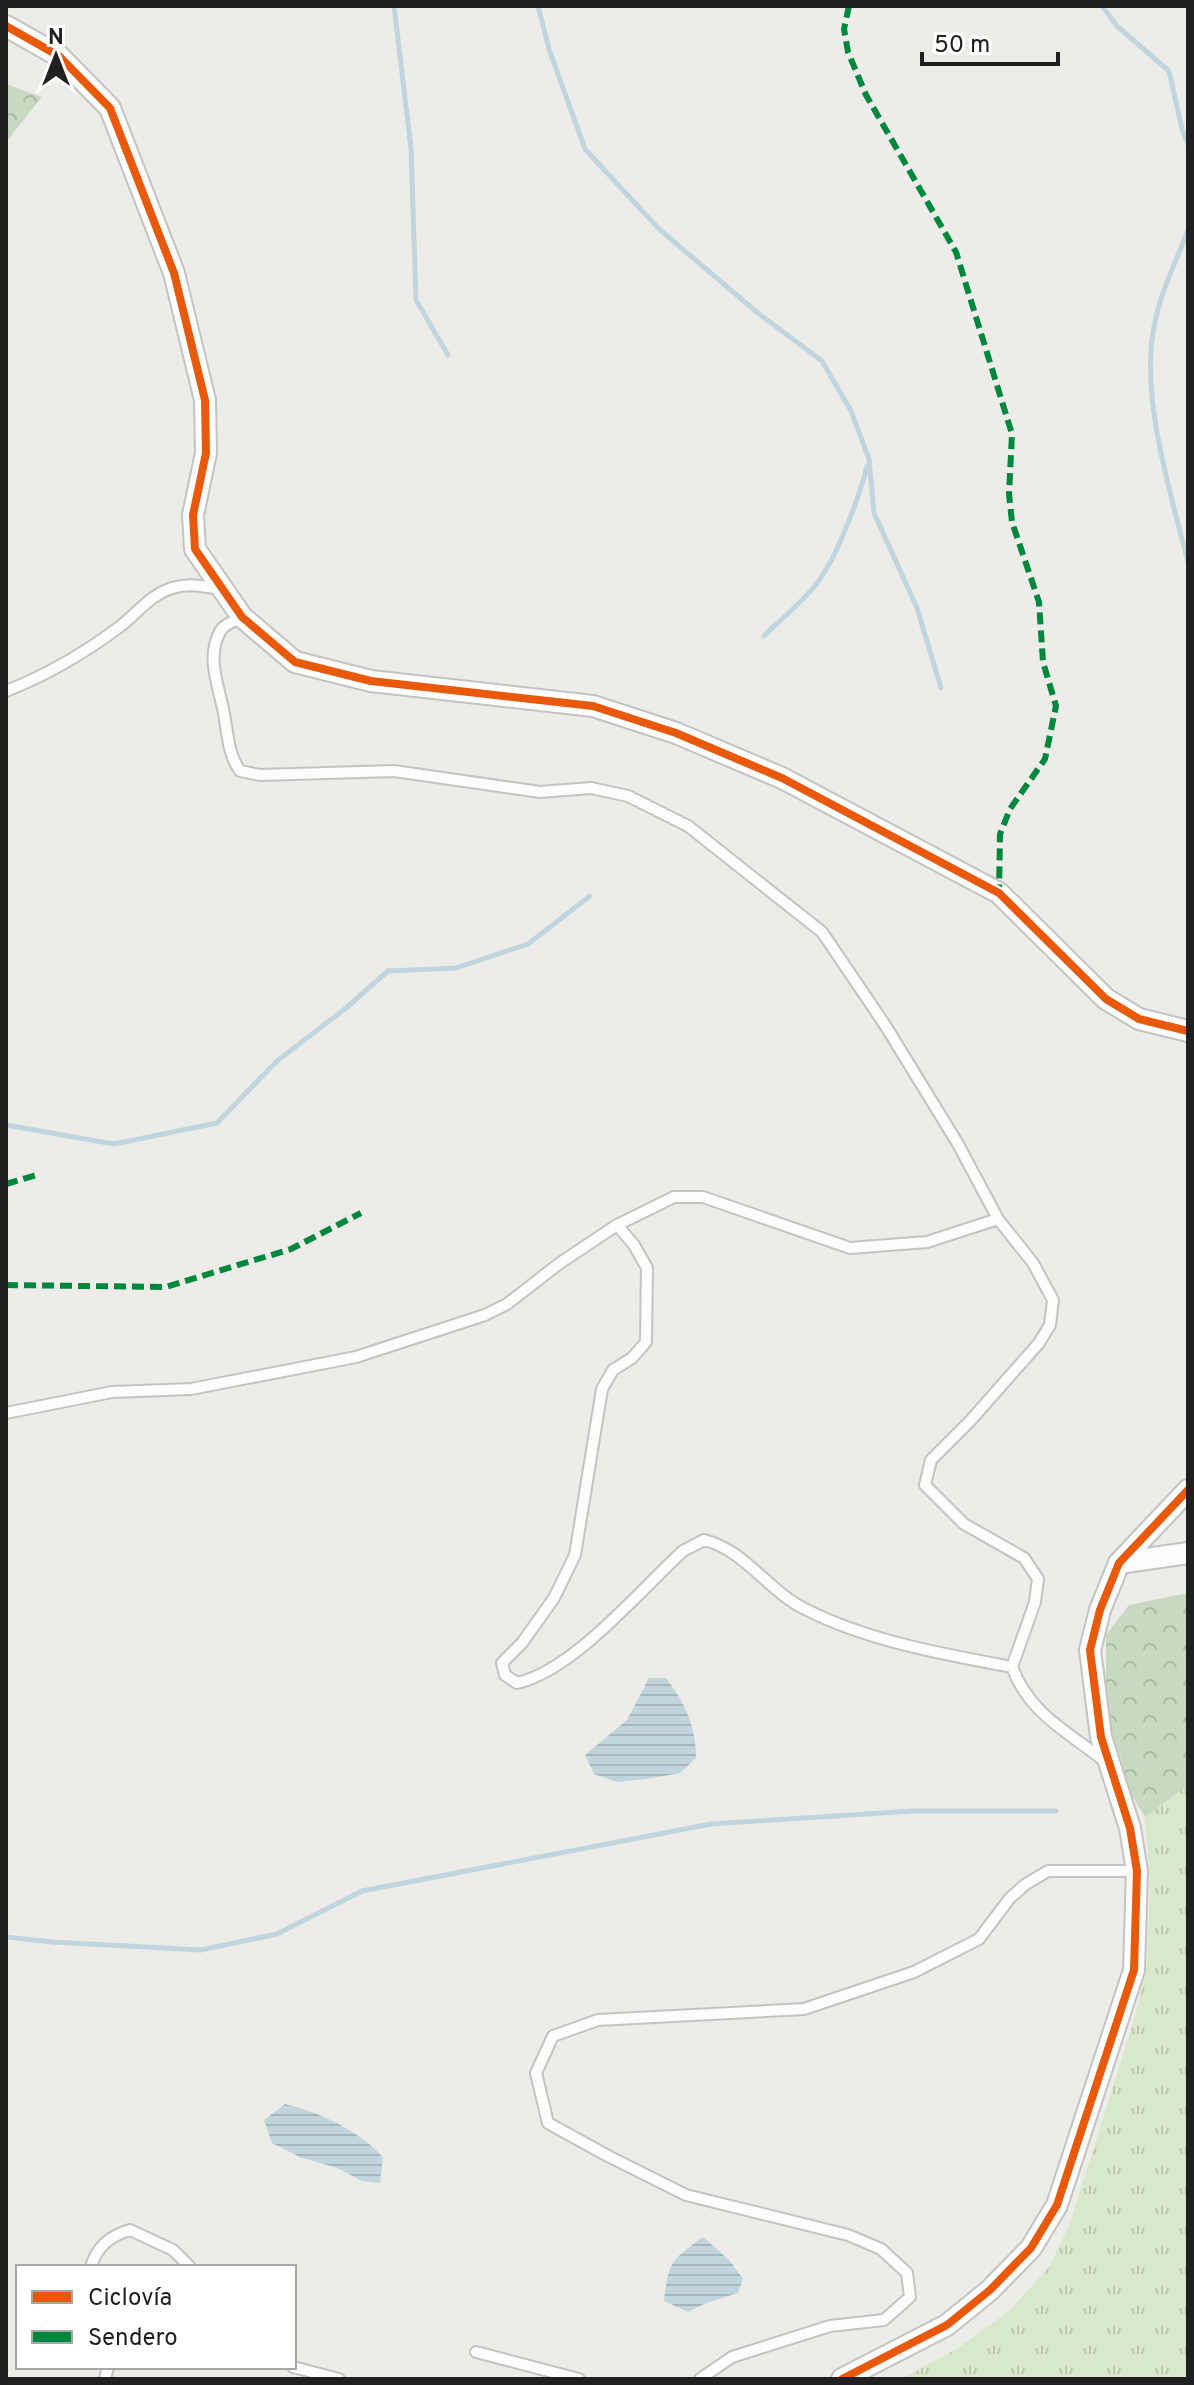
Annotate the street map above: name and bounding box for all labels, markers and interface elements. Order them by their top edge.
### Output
north arrow [16,16,96,96]
scale bar [922,16,1058,66]
text: N [48,25,64,52]
text: 50 m [934,31,990,61]
legend [16,2265,296,2369]
text: Ciclovía [88,2284,172,2314]
text: Sendero [88,2324,178,2354]

